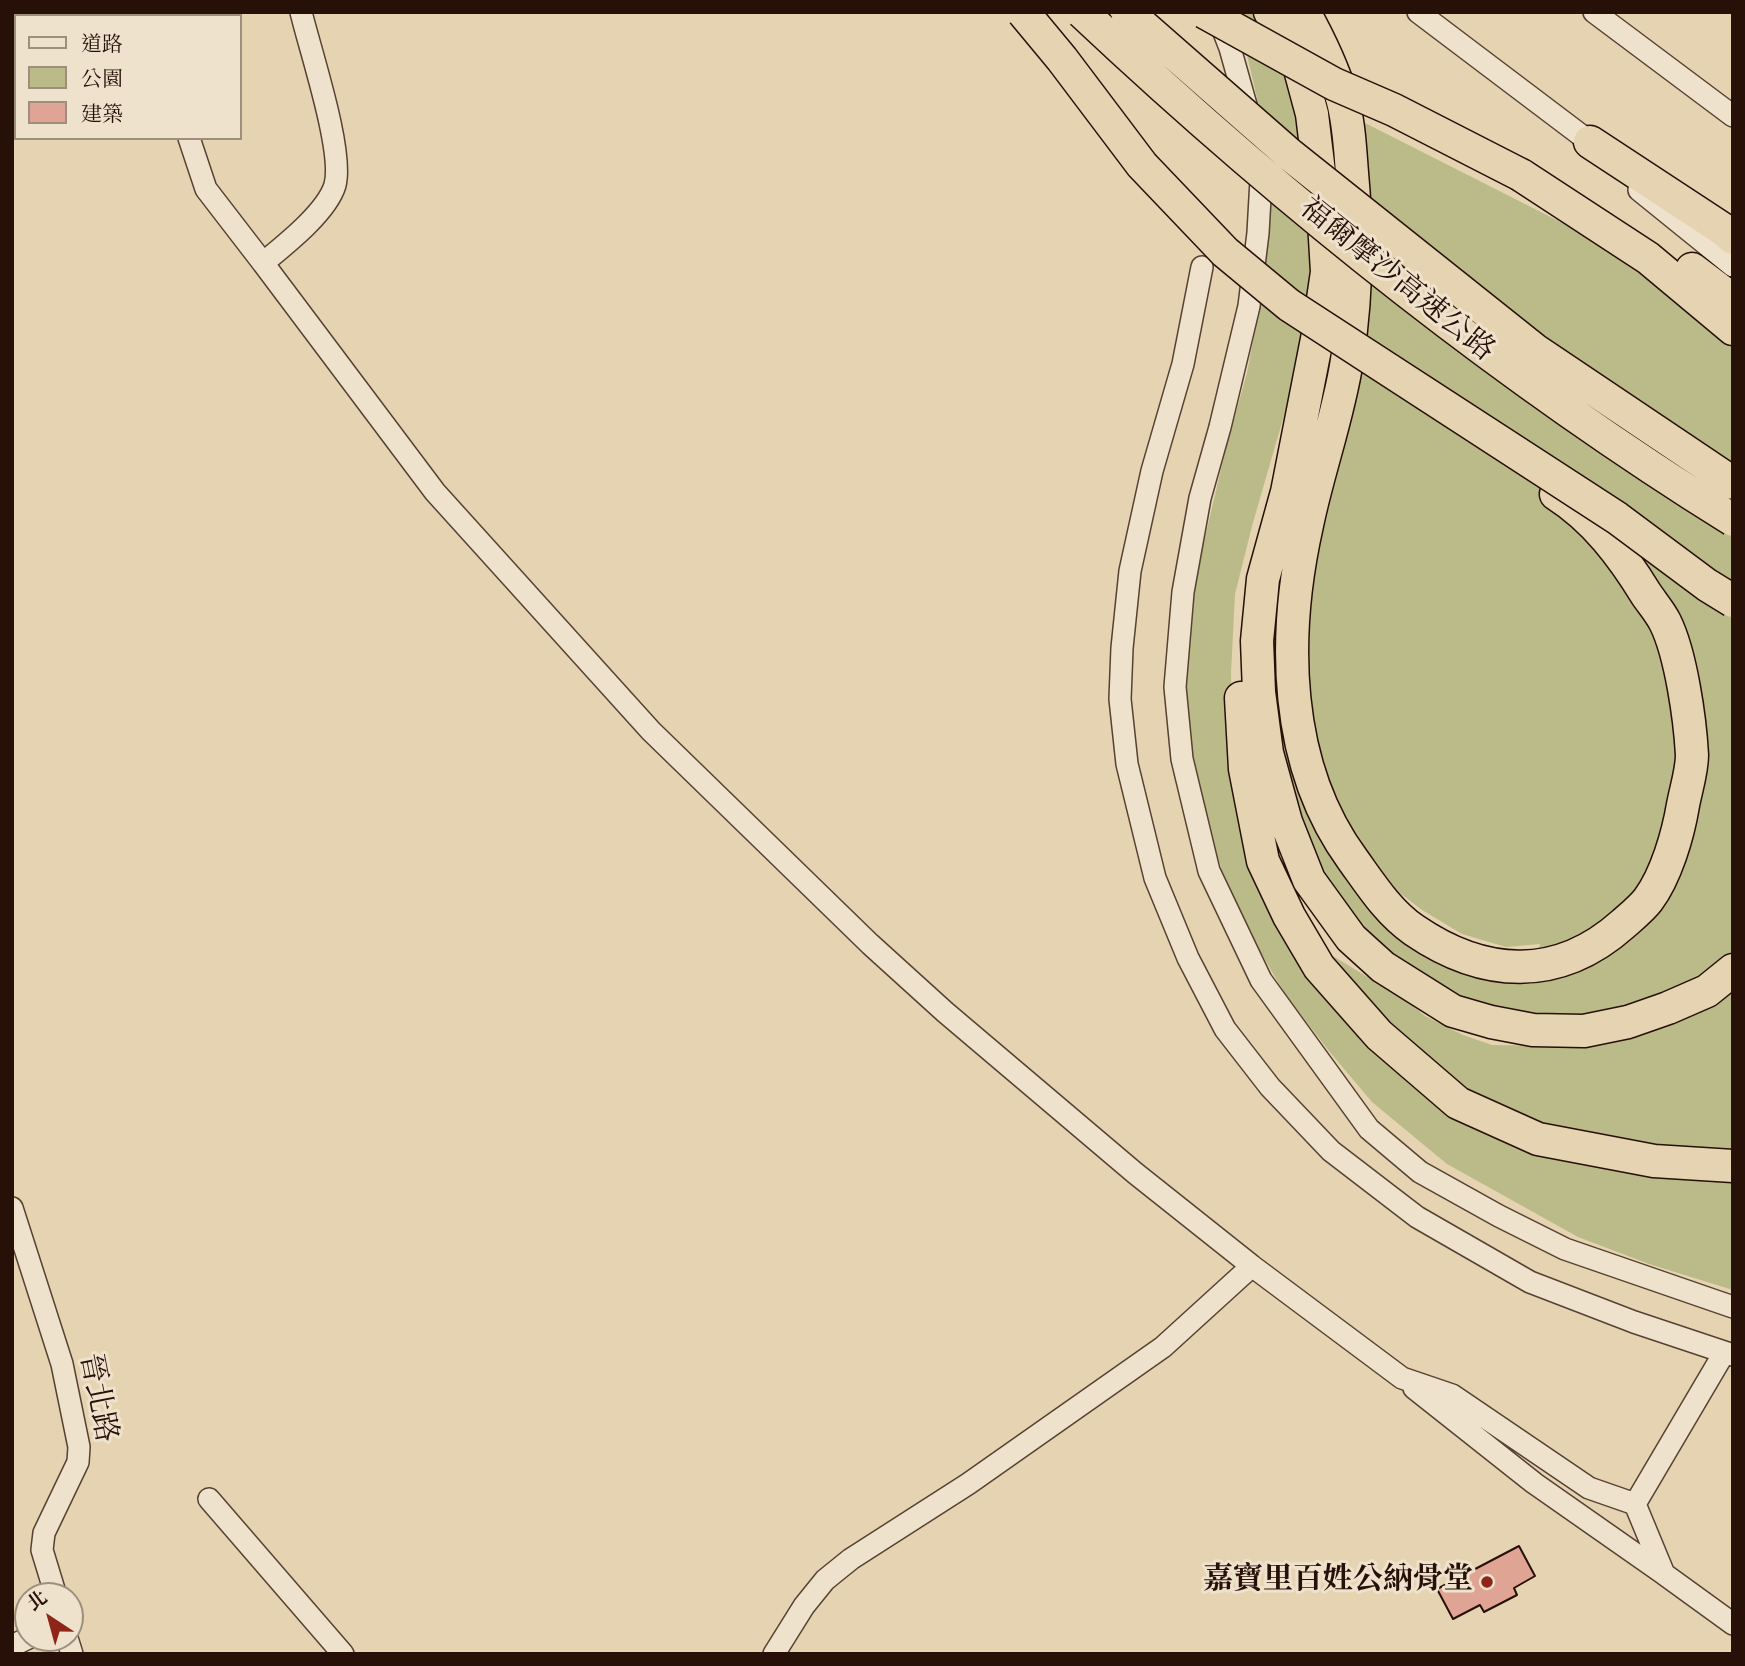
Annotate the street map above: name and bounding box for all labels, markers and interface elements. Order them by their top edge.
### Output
legend [14,14,242,140]
text: 道路 [81,32,123,58]
text: 公園 [81,67,123,93]
text: 建築 [81,102,123,128]
street label: 福爾摩沙高速公路 [1291,191,1501,371]
street label: 晉北路 [70,1350,122,1446]
place label: 嘉寶里百姓公納骨堂 [1203,1564,1473,1600]
marker: 嘉寶里百姓公納骨堂 [1479,1574,1495,1590]
north arrow [14,1582,84,1652]
text: 北 [23,1586,52,1616]

